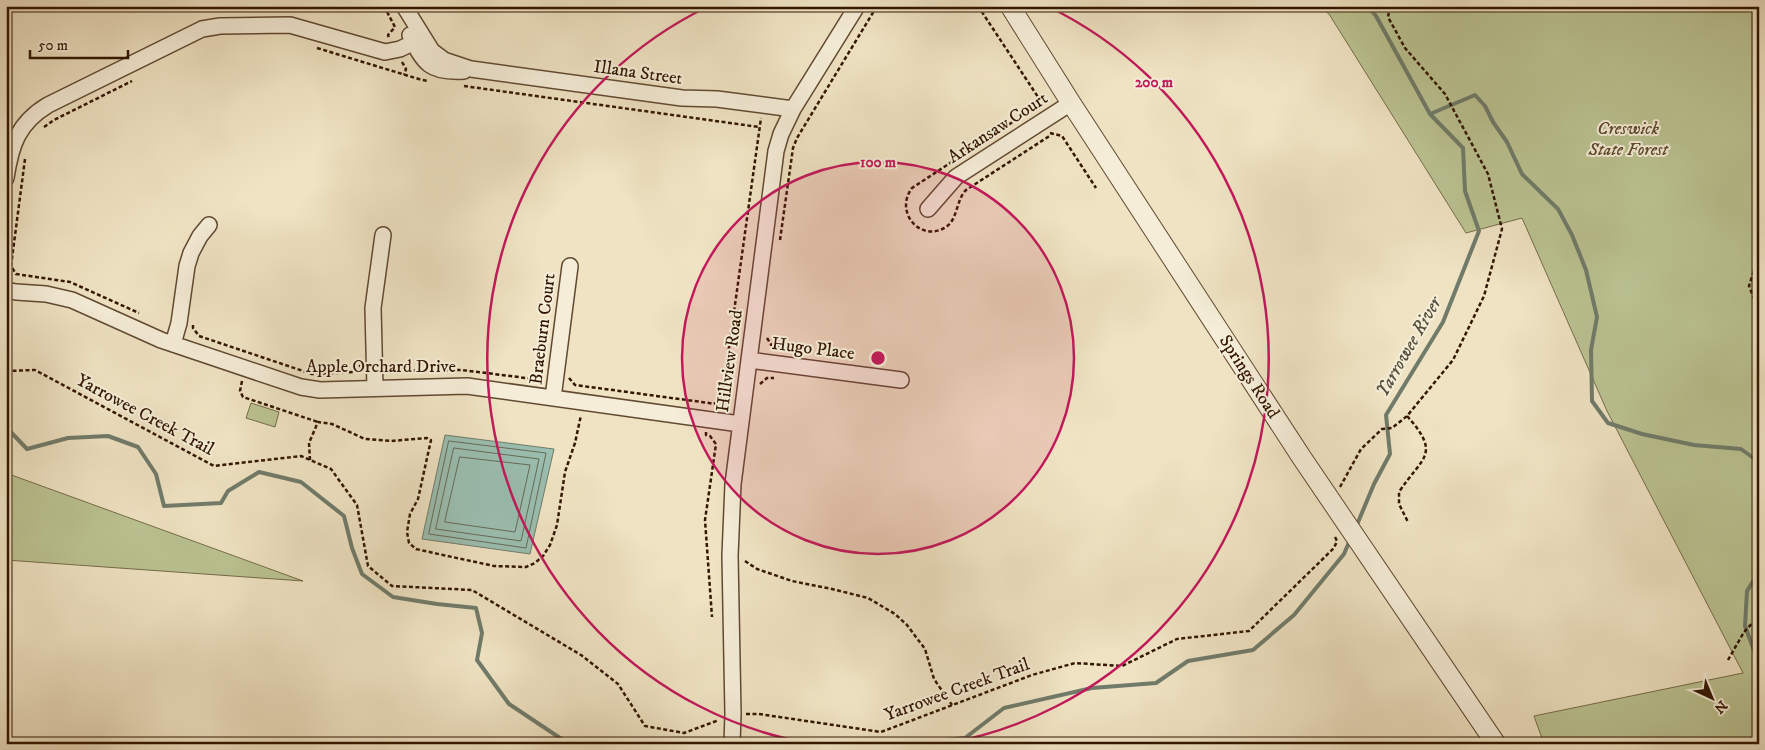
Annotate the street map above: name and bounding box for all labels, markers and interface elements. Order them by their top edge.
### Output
scale bar [30,28,128,60]
text: 50 m [38,36,68,55]
street label: Illana Street [592,56,684,90]
text: 200 m [1135,73,1174,92]
street label: Arkansaw Court [944,87,1052,169]
park label: Creswick State Forest [1587,118,1669,161]
text: 100 m [860,153,897,172]
street label: Braeburn Court [525,272,561,386]
water label: Yarrowee River [1371,291,1448,401]
street label: Hillview Road [712,308,748,414]
street label: Springs Road [1214,331,1284,423]
street label: Hugo Place [770,333,856,365]
centre of rings [869,349,887,367]
street label: Apple Orchard Drive [306,356,456,378]
street label: Yarrowee Creek Trail [72,369,218,461]
street label: Yarrowee Creek Trail [881,653,1033,726]
north arrow [1688,672,1738,722]
text: N [1710,696,1731,717]

